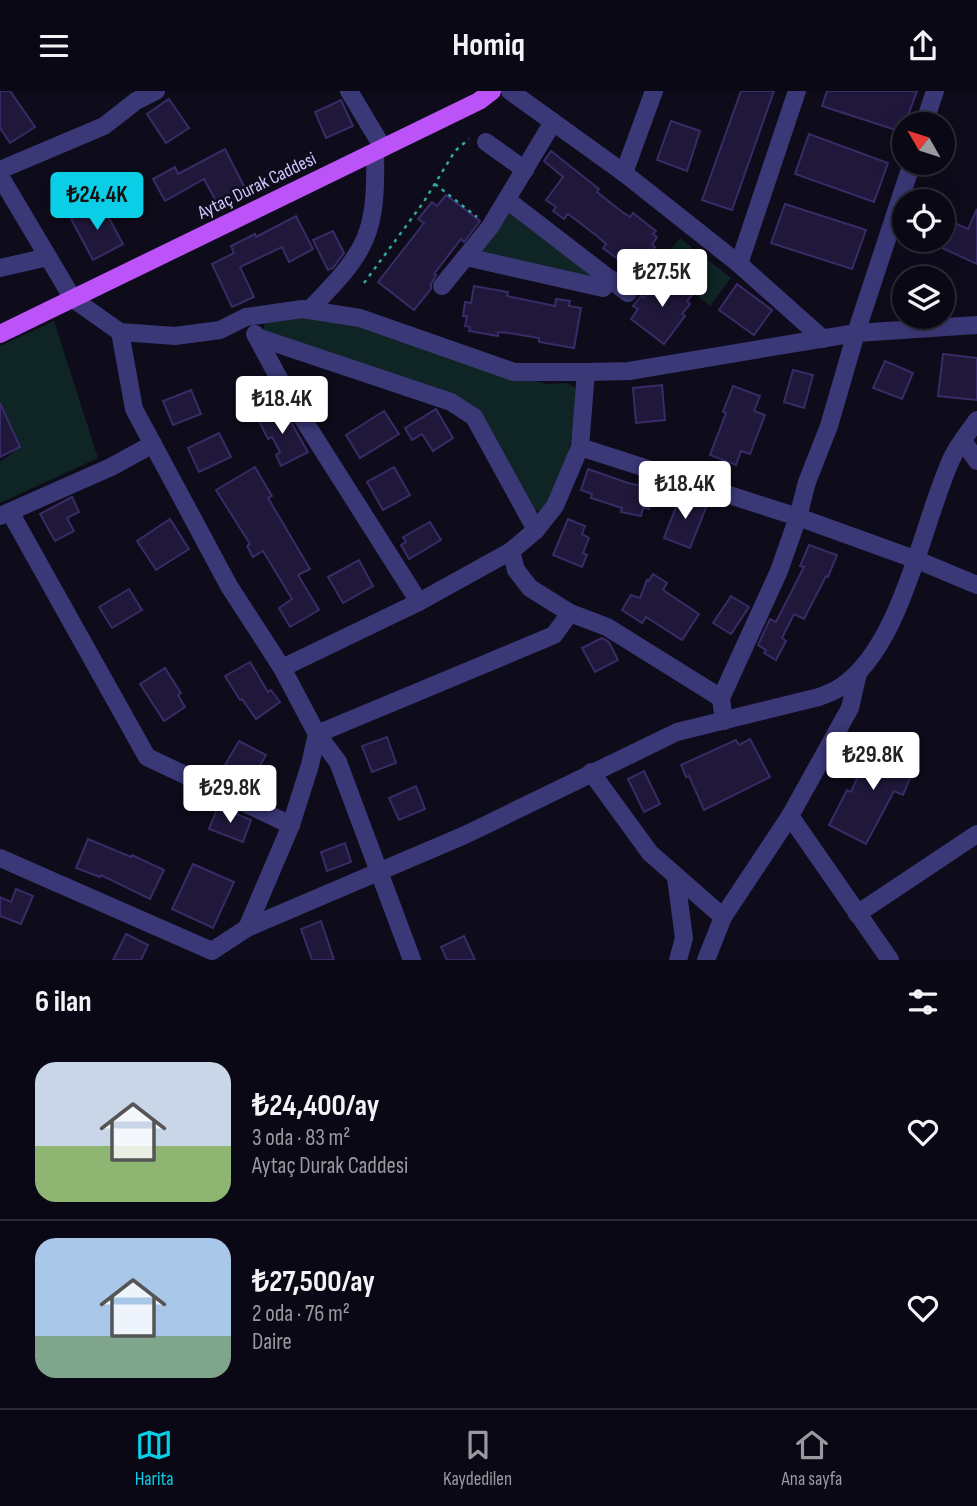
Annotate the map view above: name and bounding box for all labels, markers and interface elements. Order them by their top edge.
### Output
text: Homiq [452,26,525,65]
icon: menu [35,27,73,65]
icon: share [904,27,942,65]
north arrow [892,112,956,175]
map controls [892,112,955,329]
street label: Aytaç Durak Caddesi [193,147,320,225]
pin: ₺24.4K [40,173,154,232]
text: ₺24.4K [66,181,128,209]
button: locate [892,189,955,252]
pin: ₺27.5K [605,249,719,309]
text: ₺27.5K [633,258,691,286]
button: layers [892,266,955,329]
pin: ₺18.4K [225,377,339,436]
text: ₺18.4K [252,385,312,413]
pin: ₺18.4K [628,461,742,521]
text: ₺18.4K [655,470,715,498]
pin: ₺29.8K [816,733,930,792]
text: ₺29.8K [842,741,904,769]
pin: ₺29.8K [173,765,287,825]
text: ₺29.8K [199,774,261,802]
icon: filters [904,983,942,1021]
text: 6 ilan [35,984,92,1020]
text: ₺24,400/ay [252,1088,379,1124]
icon: home [91,1090,175,1174]
icon: heart [904,1113,942,1151]
text: 3 oda · 83 m² [252,1124,350,1152]
text: Aytaç Durak Caddesi [252,1152,408,1180]
text: ₺27,500/ay [252,1264,375,1300]
icon: home [91,1266,175,1350]
icon: heart [904,1289,942,1327]
text: 2 oda · 76 m² [252,1300,350,1328]
text: Daire [252,1328,292,1356]
tab: Harita [135,1426,174,1491]
tab: Kaydedilen [443,1426,512,1491]
tab: Ana sayfa [781,1426,842,1491]

